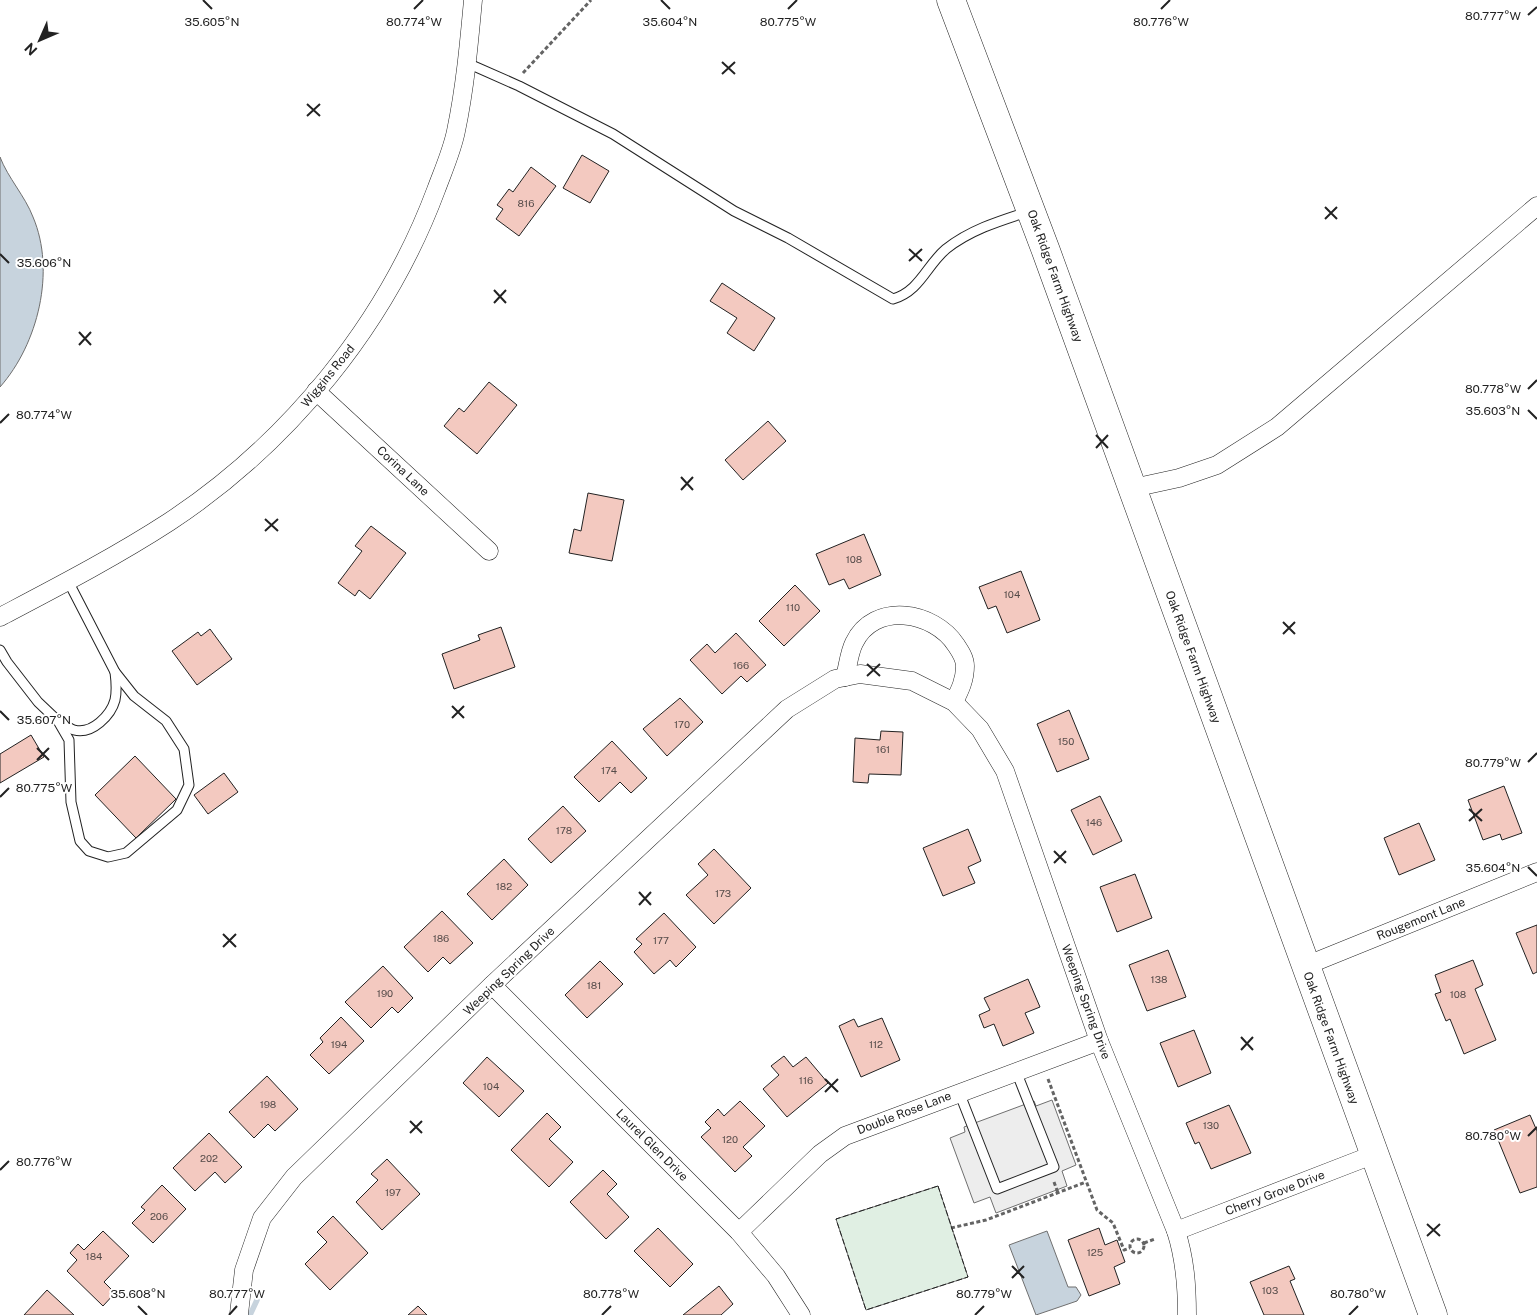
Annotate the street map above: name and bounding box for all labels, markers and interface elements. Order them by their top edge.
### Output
text: 80.777°W [1465,9,1522,23]
north arrow [15,15,65,65]
text: 35.605°N [185,15,239,29]
text: 80.774°W [386,15,443,29]
text: 35.604°N [643,15,697,29]
text: 80.775°W [760,15,817,29]
text: 80.776°W [1133,15,1190,29]
text: N [21,40,40,59]
house number: 816 [518,197,534,209]
street label: Oak Ridge Farm Highway [1024,208,1086,345]
text: 35.606°N [17,256,71,270]
street label: Wiggins Road [299,342,357,410]
text: 80.778°W [1465,382,1522,396]
text: 35.603°N [1466,404,1520,418]
text: 80.774°W [16,408,73,422]
street label: Corina Lane [374,443,432,499]
house number: 108 [846,553,862,565]
house number: 104 [1004,588,1020,600]
street label: Oak Ridge Farm Highway [1162,589,1224,726]
house number: 110 [786,601,800,613]
house number: 166 [733,659,749,671]
text: 35.607°N [17,713,71,727]
house number: 170 [674,718,690,730]
house number: 150 [1058,735,1074,747]
house number: 161 [876,743,890,755]
text: 80.779°W [1465,756,1522,770]
house number: 174 [601,764,617,776]
text: 80.775°W [16,781,73,795]
house number: 146 [1086,816,1102,828]
house number: 178 [556,824,572,836]
text: 35.604°N [1466,861,1520,875]
house number: 182 [496,880,512,892]
house number: 173 [715,887,731,899]
street label: Rougemont Lane [1375,895,1467,943]
street label: Weeping Spring Drive [461,924,558,1018]
house number: 186 [433,932,449,944]
house number: 177 [653,934,669,946]
street label: Weeping Spring Drive [1059,943,1113,1061]
street label: Oak Ridge Farm Highway [1300,970,1362,1107]
house number: 138 [1151,973,1167,985]
house number: 181 [587,979,601,991]
house number: 190 [377,987,393,999]
house number: 108 [1450,988,1466,1000]
house number: 194 [331,1038,347,1050]
house number: 112 [869,1038,883,1050]
house number: 116 [799,1074,813,1086]
house number: 104 [483,1080,499,1092]
street label: Double Rose Lane [855,1089,953,1137]
house number: 198 [260,1098,276,1110]
street label: Laurel Glen Drive [613,1106,691,1184]
house number: 130 [1203,1119,1219,1131]
text: 80.780°W [1465,1129,1522,1143]
house number: 120 [722,1133,738,1145]
house number: 202 [200,1152,218,1164]
text: 80.776°W [16,1155,73,1169]
street label: Cherry Grove Drive [1223,1168,1327,1218]
house number: 197 [385,1186,401,1198]
house number: 206 [150,1210,168,1222]
house number: 125 [1087,1246,1103,1258]
house number: 184 [86,1250,102,1262]
house number: 103 [1262,1284,1278,1296]
text: 35.608°N [111,1287,165,1301]
text: 80.777°W [209,1287,266,1301]
text: 80.778°W [583,1287,640,1301]
text: 80.779°W [956,1287,1013,1301]
text: 80.780°W [1330,1287,1387,1301]

